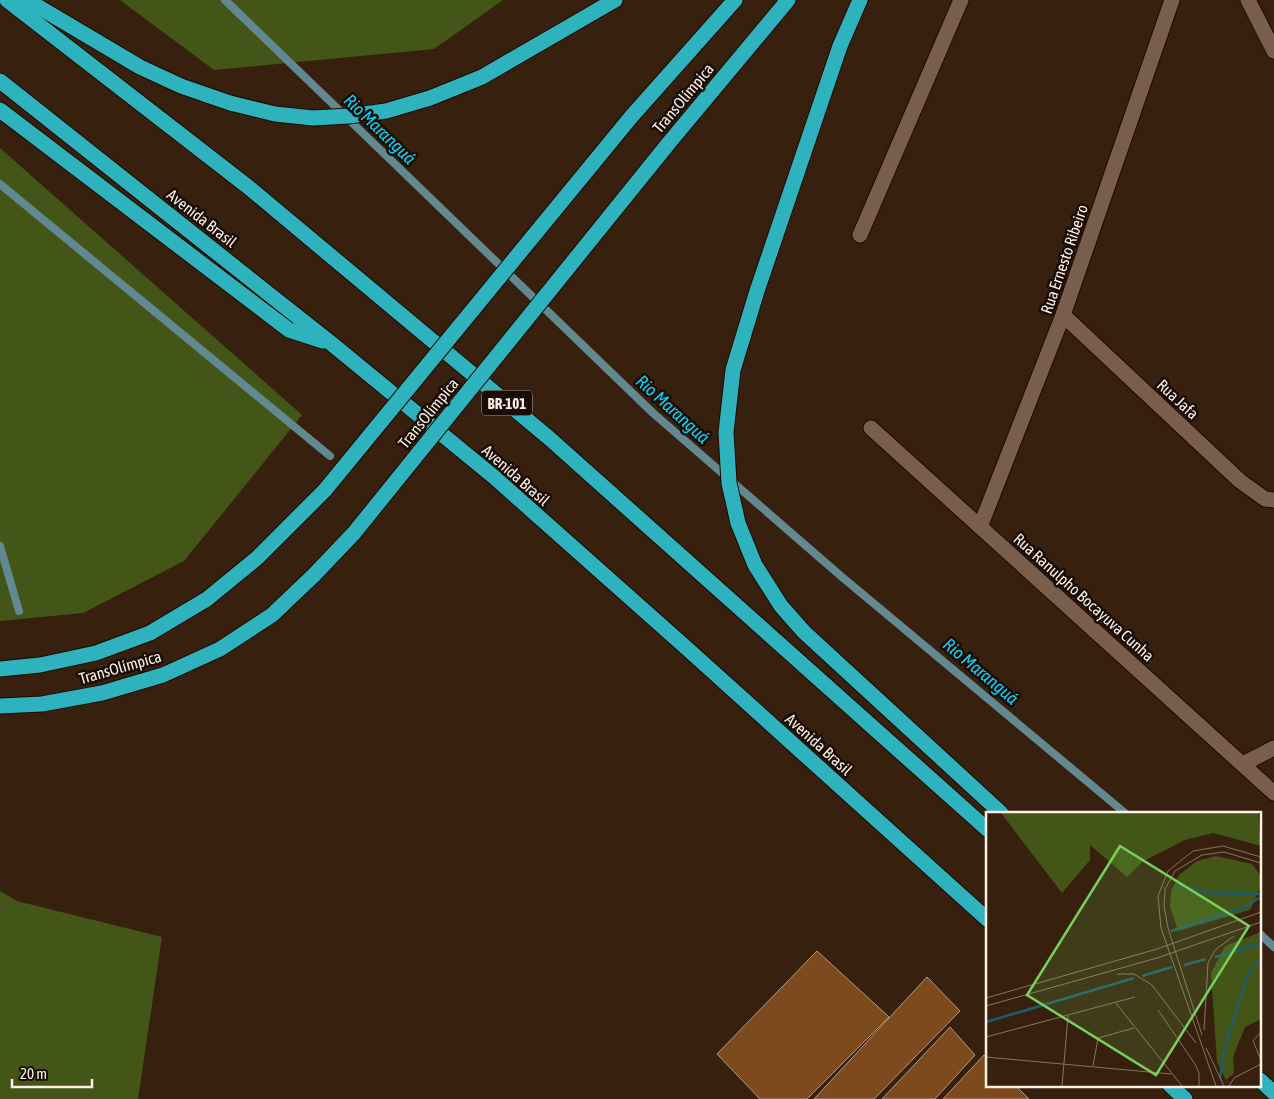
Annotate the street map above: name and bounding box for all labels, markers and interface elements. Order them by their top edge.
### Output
street label: TransOlímpica [649,60,718,137]
water label: Rio Maranguá [340,90,421,169]
street label: Avenida Brasil [164,185,241,251]
street label: Rua Ernesto Ribeiro [1037,202,1091,316]
water label: Rio Maranguá [632,370,715,448]
street label: TransOlímpica [394,374,462,452]
street label: Rua Jafa [1154,375,1202,423]
road number: BR-101 [482,390,532,416]
street label: Avenida Brasil [479,441,554,510]
street label: Rua Ranulpho Bocayuva Cunha [1010,529,1158,665]
water label: Rio Maranguá [939,633,1023,709]
street label: TransOlímpica [77,647,163,688]
street label: Avenida Brasil [782,709,856,779]
inset map [986,812,1262,1086]
scale bar [12,1056,92,1088]
text: 20 m [20,1065,47,1082]

